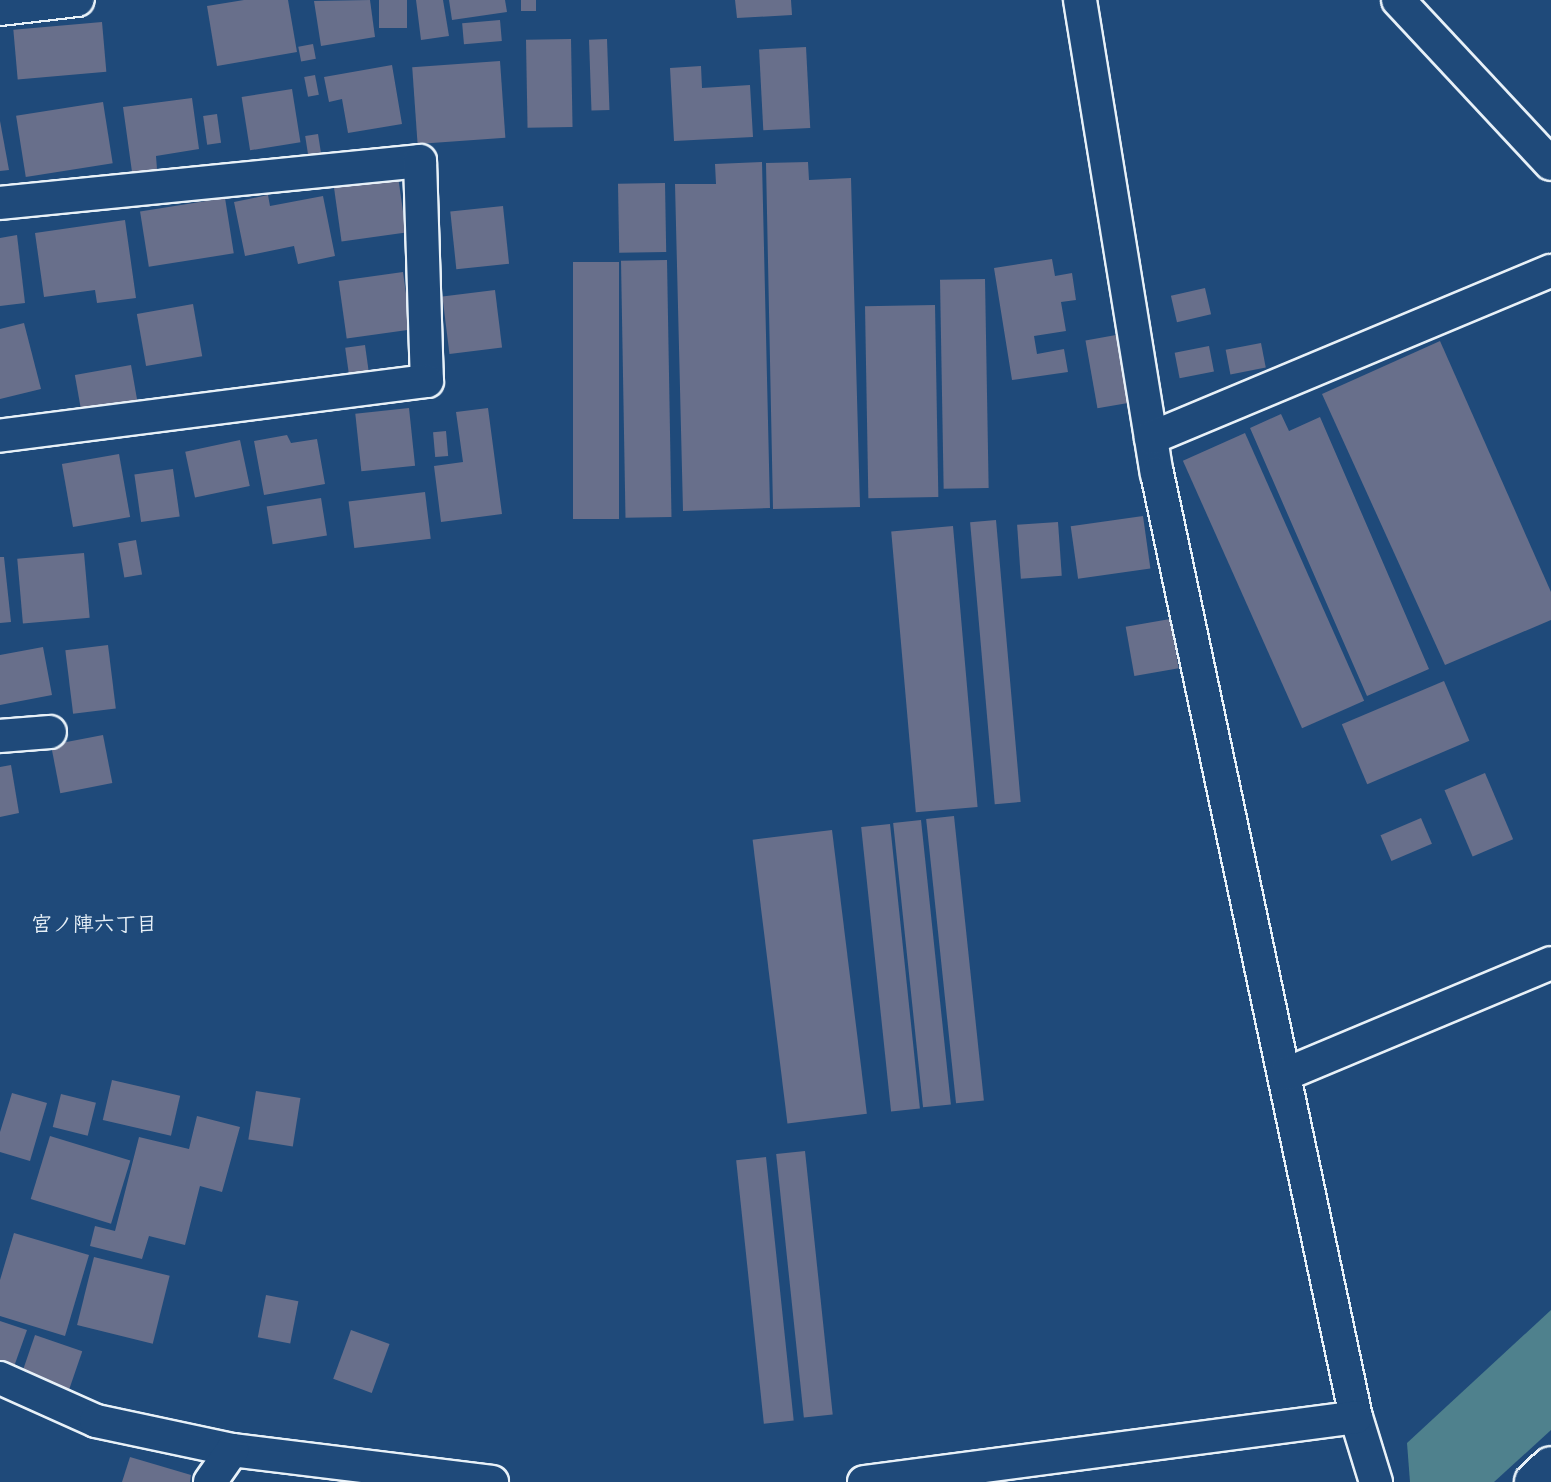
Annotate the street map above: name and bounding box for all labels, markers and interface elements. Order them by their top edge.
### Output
district label: 宮ノ陣六丁目 [31,911,157,937]

